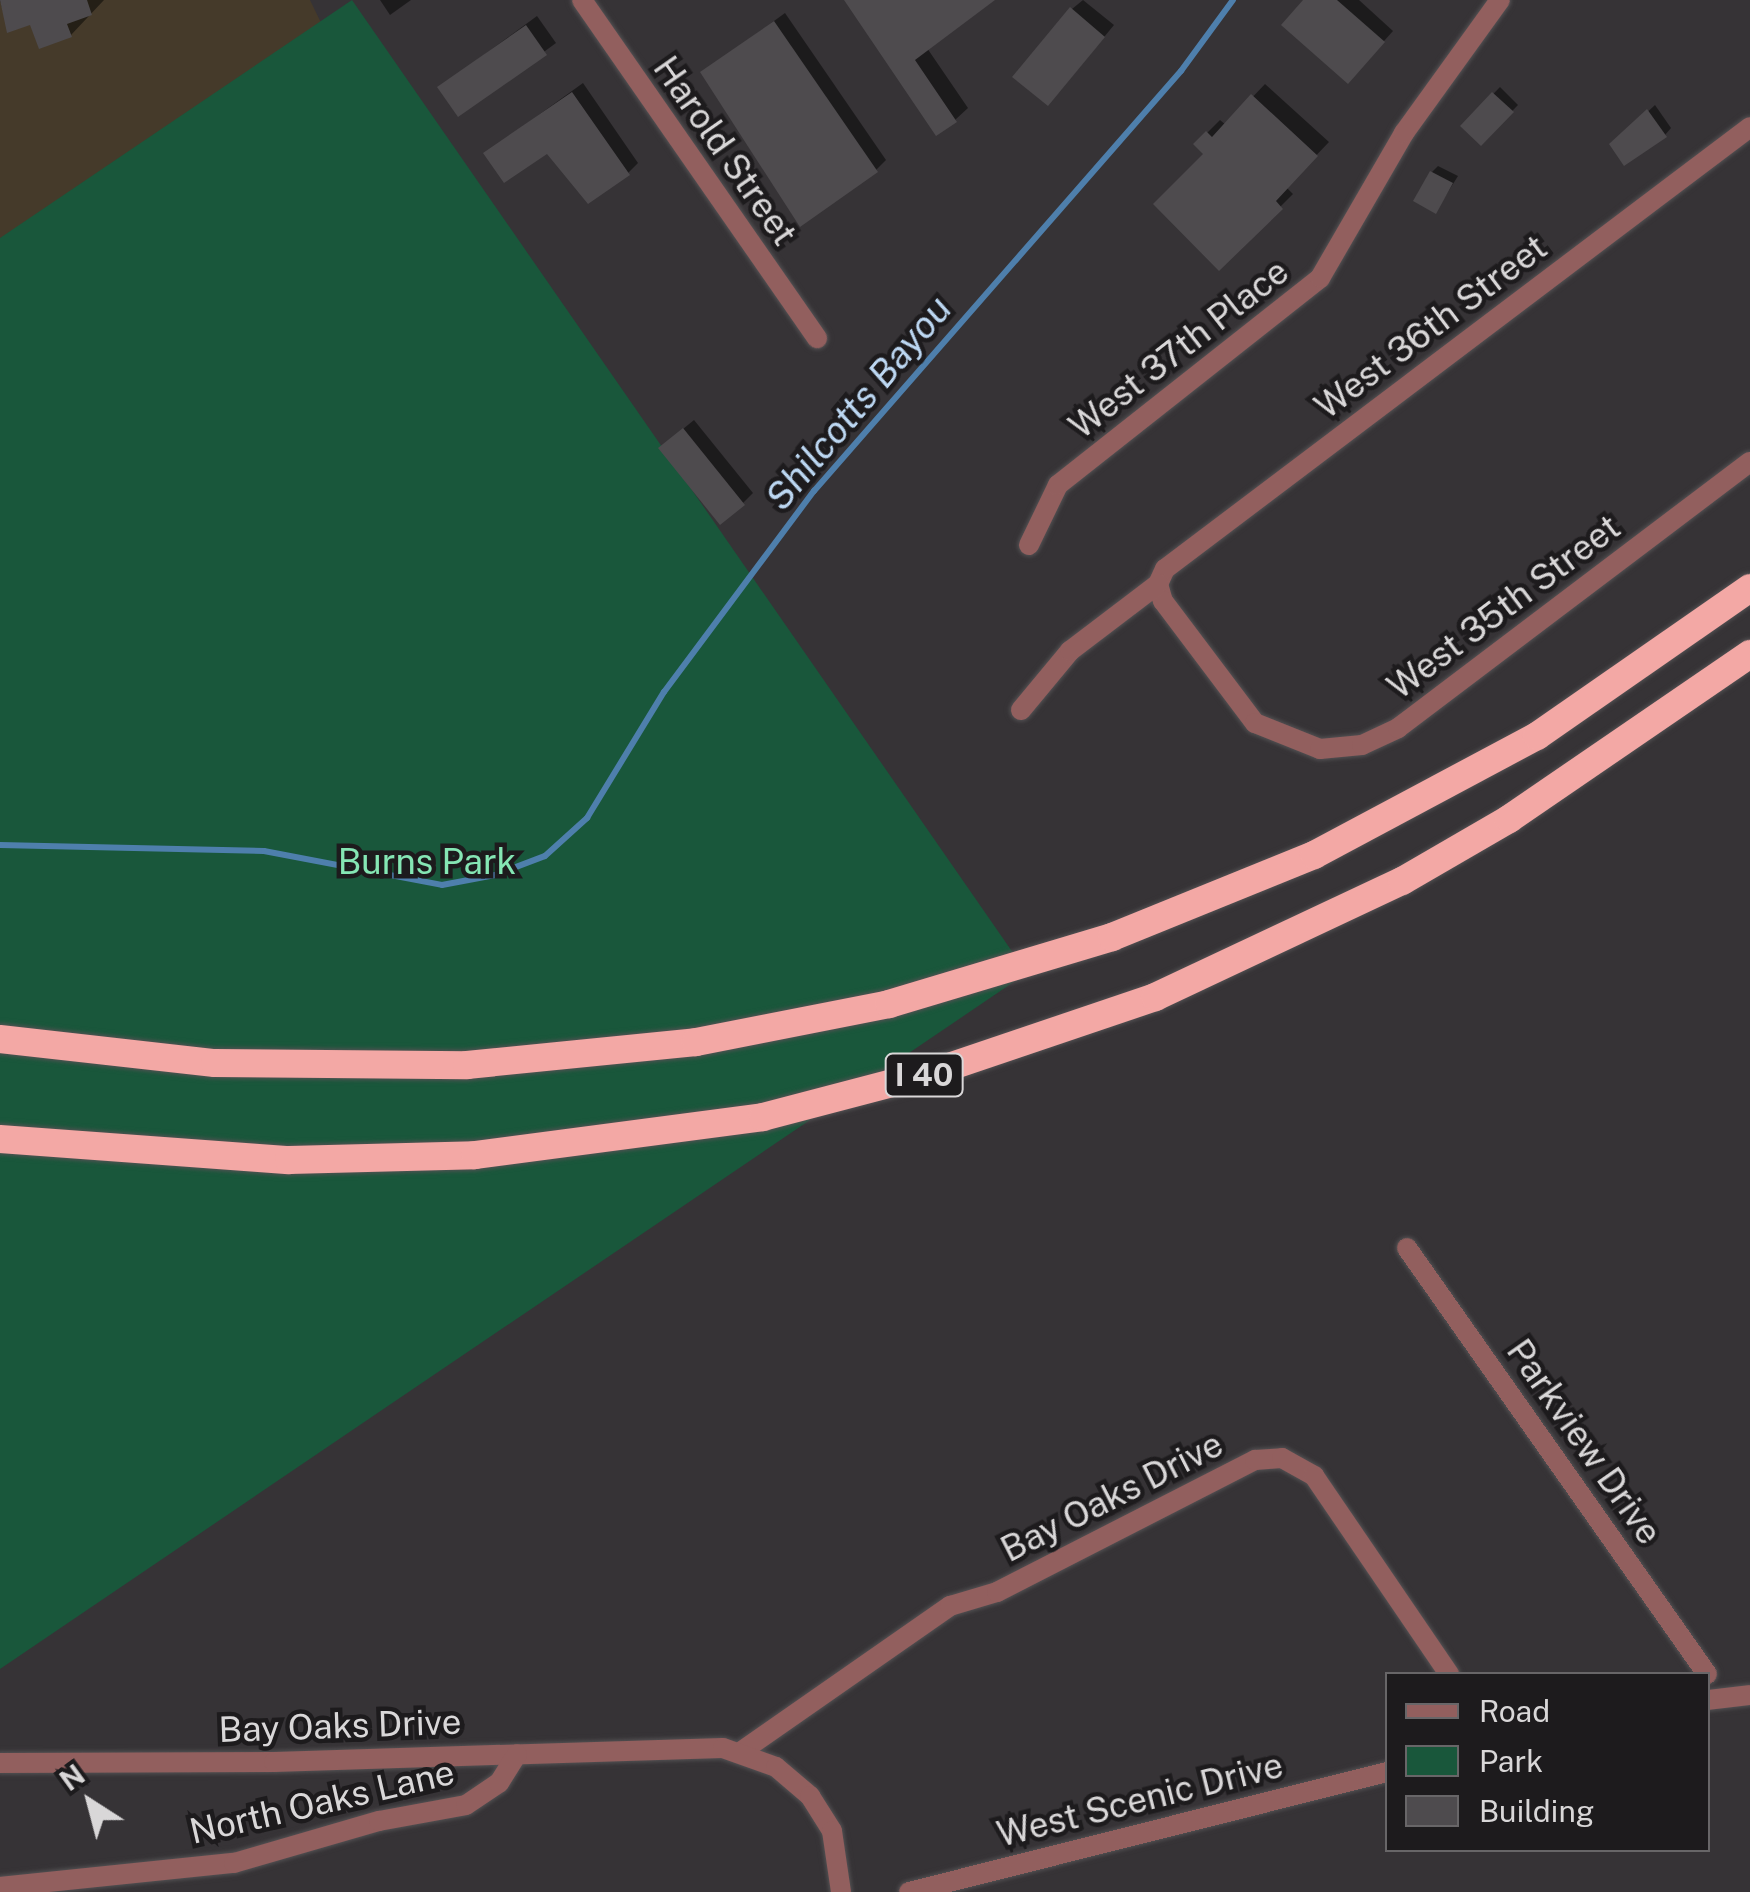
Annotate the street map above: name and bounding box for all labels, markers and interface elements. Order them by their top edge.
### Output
street label: Harold Street [645,49,805,253]
street label: West 36th Street [1307,226,1555,428]
street label: West 37th Place [1061,250,1297,448]
water label: Shilcotts Bayou [755,287,961,519]
street label: West 35th Street [1380,506,1628,708]
park label: Burns Park [338,841,516,883]
road number: I 40 [884,1048,964,1102]
street label: Parkview Drive [1498,1331,1670,1553]
street label: Bay Oaks Drive [994,1423,1230,1571]
legend [1385,1672,1710,1852]
text: Road [1479,1693,1550,1729]
street label: Bay Oaks Drive [218,1701,462,1751]
text: Park [1479,1743,1543,1779]
street label: West Scenic Drive [993,1744,1287,1856]
street label: North Oaks Lane [185,1751,459,1853]
north arrow [40,1752,140,1852]
text: N [54,1758,91,1797]
text: Building [1479,1793,1594,1829]

